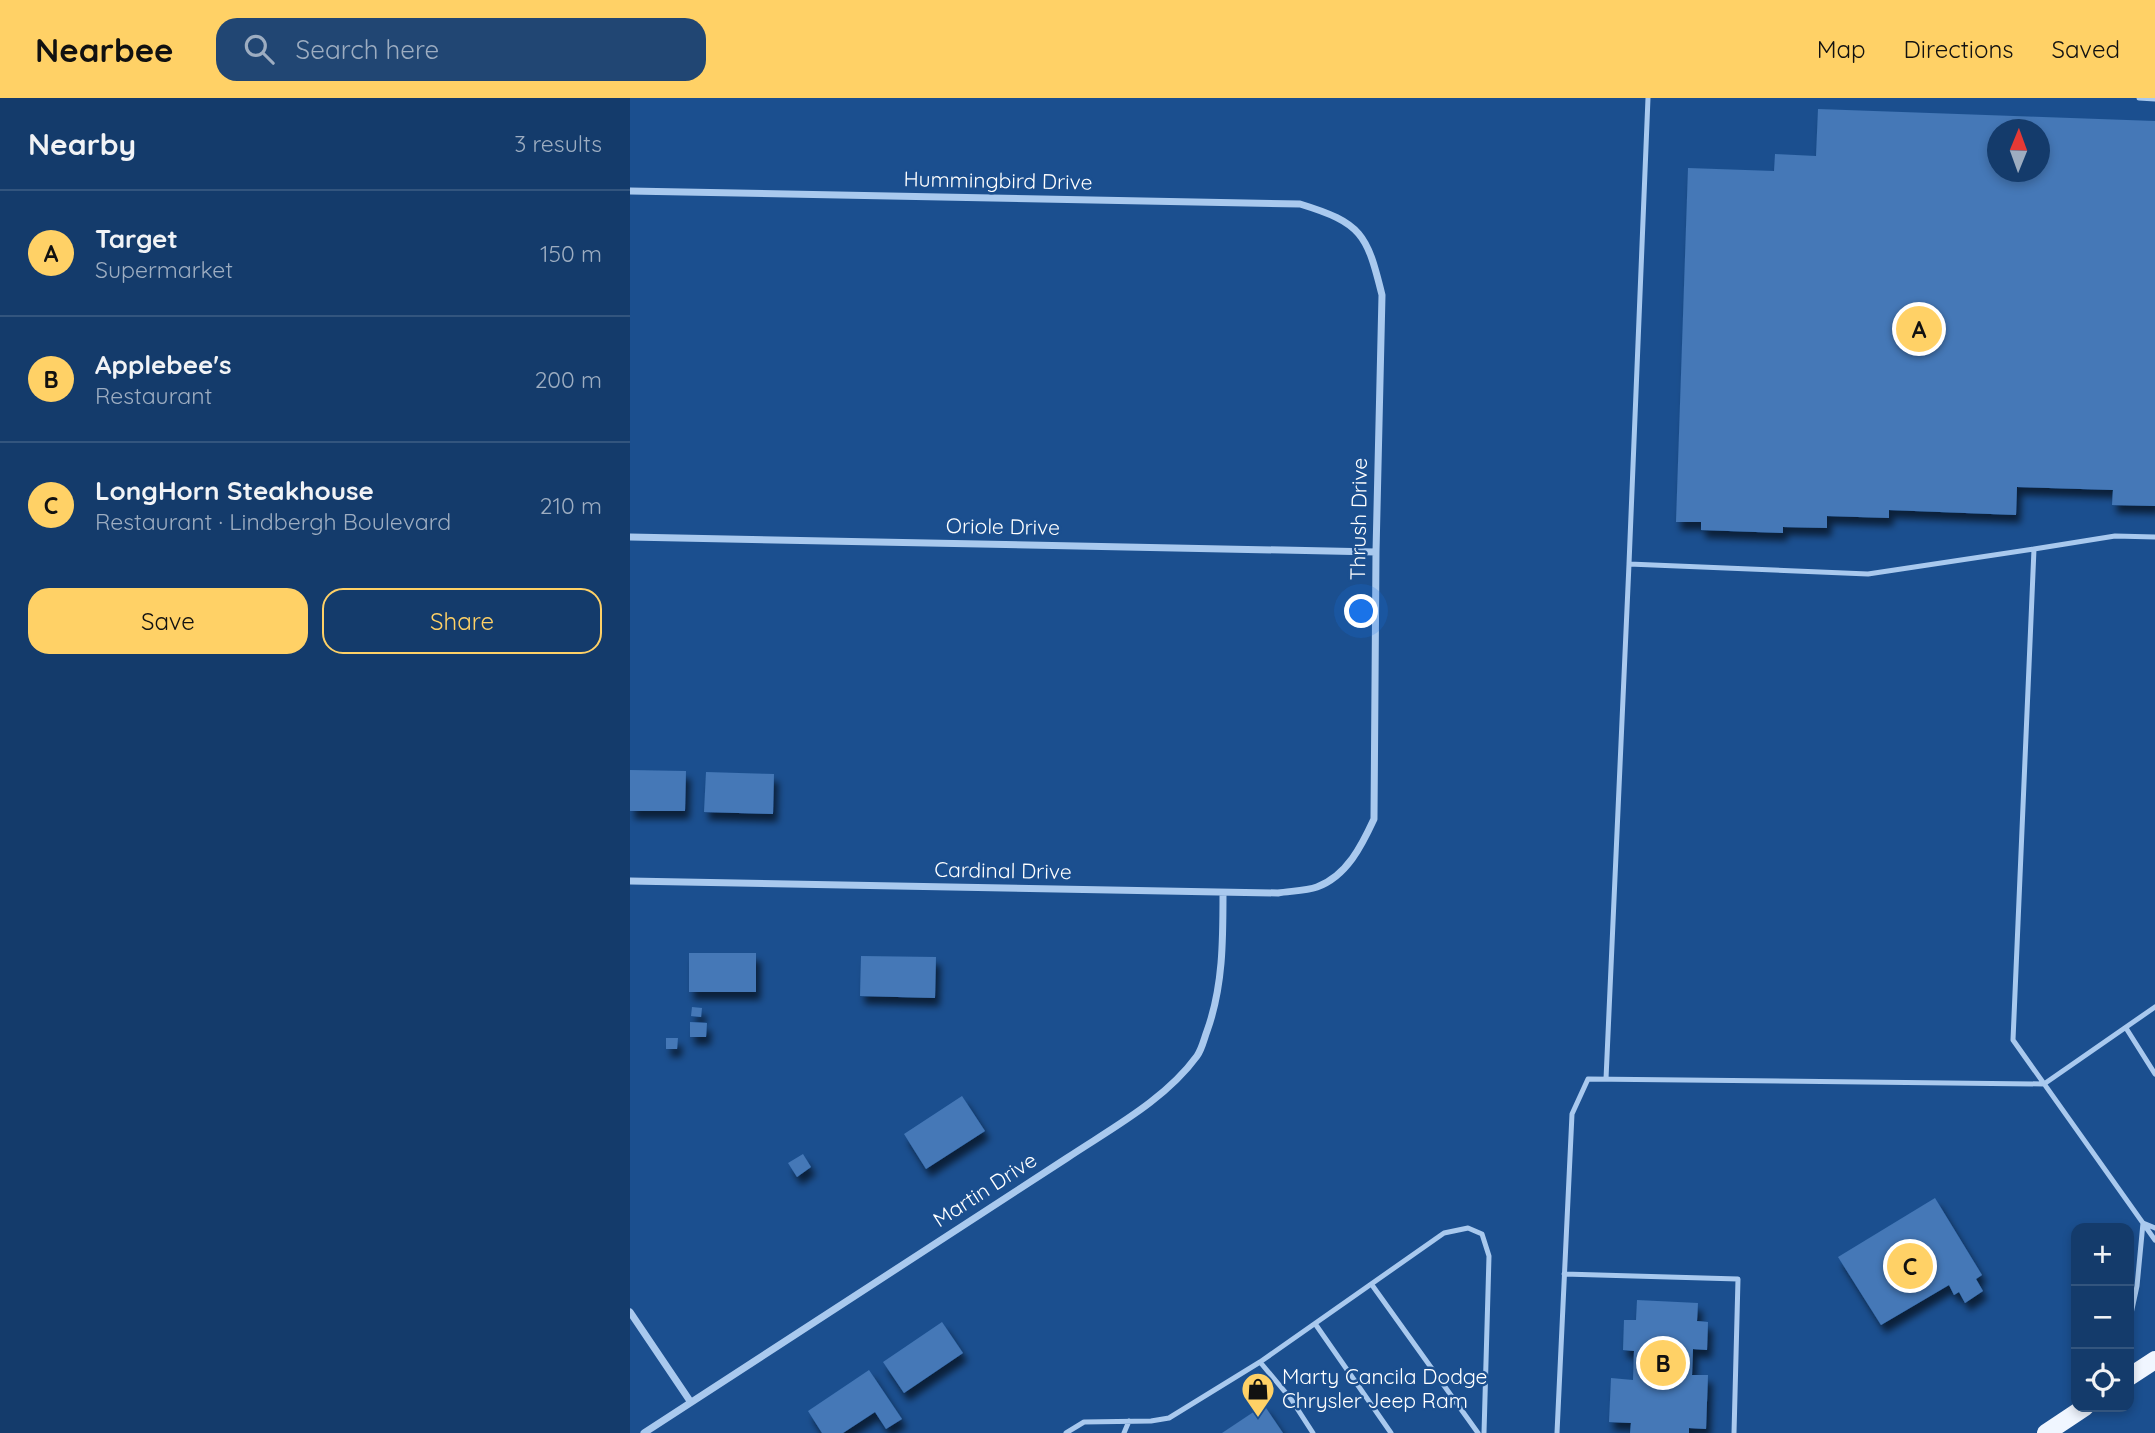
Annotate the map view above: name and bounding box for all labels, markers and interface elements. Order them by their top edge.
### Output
search box [216,18,706,81]
text: Nearbee [35,29,174,70]
icon: search [240,30,278,68]
text: Search here [296,33,439,66]
text: Map [1817,34,1866,64]
text: Directions [1904,34,2014,64]
text: Saved [2052,34,2120,64]
north arrow [1987,119,2050,182]
text: Nearby [28,125,136,163]
text: 3 results [514,129,602,158]
street label: Hummingbird Drive [903,165,1093,195]
text: Target [95,222,178,255]
text: A [44,239,58,268]
text: 150 m [540,239,602,268]
text: Supermarket [95,255,233,284]
pin: A [1896,303,1942,355]
text: Applebee's [95,348,231,381]
text: B [43,365,59,394]
text: 200 m [535,365,602,394]
text: Restaurant [95,381,212,410]
street label: Thrush Drive [1344,457,1372,581]
text: LongHorn Steakhouse [95,474,374,507]
text: C [44,491,58,520]
text: 210 m [540,491,602,520]
text: Restaurant · Lindbergh Boulevard [95,507,451,536]
street label: Oriole Drive [946,512,1060,540]
button: Save [28,588,308,654]
button: Share [322,588,602,654]
your location [1344,594,1378,628]
street label: Cardinal Drive [934,856,1072,884]
street label: Martin Drive [928,1146,1041,1232]
map controls [2071,1223,2134,1412]
button: + [2071,1223,2134,1286]
pin: C [1887,1240,1933,1292]
button: − [2071,1286,2134,1349]
pin: B [1640,1337,1686,1389]
button: locate [2071,1349,2134,1412]
place label: Marty Cancila Dodge Chrysler Jeep Ram [1282,1363,1487,1413]
shop icon: Marty Cancila Dodge Chrysler Jeep Ram [1239,1370,1277,1419]

